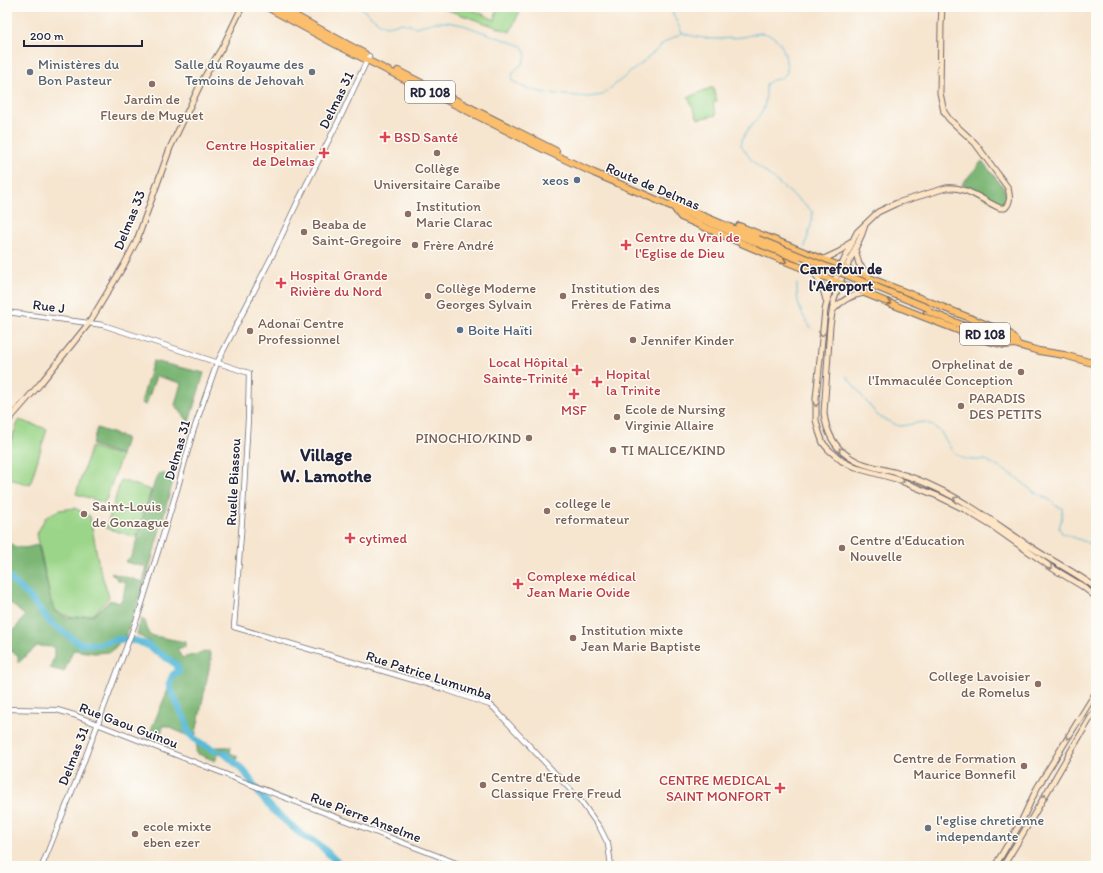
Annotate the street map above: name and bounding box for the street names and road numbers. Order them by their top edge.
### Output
street label: Delmas 31 [315,68,358,132]
road number: RD 108 [405,81,455,103]
street label: Route de Delmas [603,159,703,214]
street label: Delmas 33 [110,188,149,252]
street label: Rue J [32,296,66,317]
road number: RD 108 [960,323,1010,345]
street label: Delmas 31 [161,418,194,482]
street label: Ruelle Biassou [223,438,244,526]
street label: Rue Patrice Lumumba [364,647,494,704]
street label: Rue Gaou Guinou [77,699,181,752]
street label: Delmas 31 [54,724,93,788]
street label: Rue Pierre Anselme [308,789,424,847]

